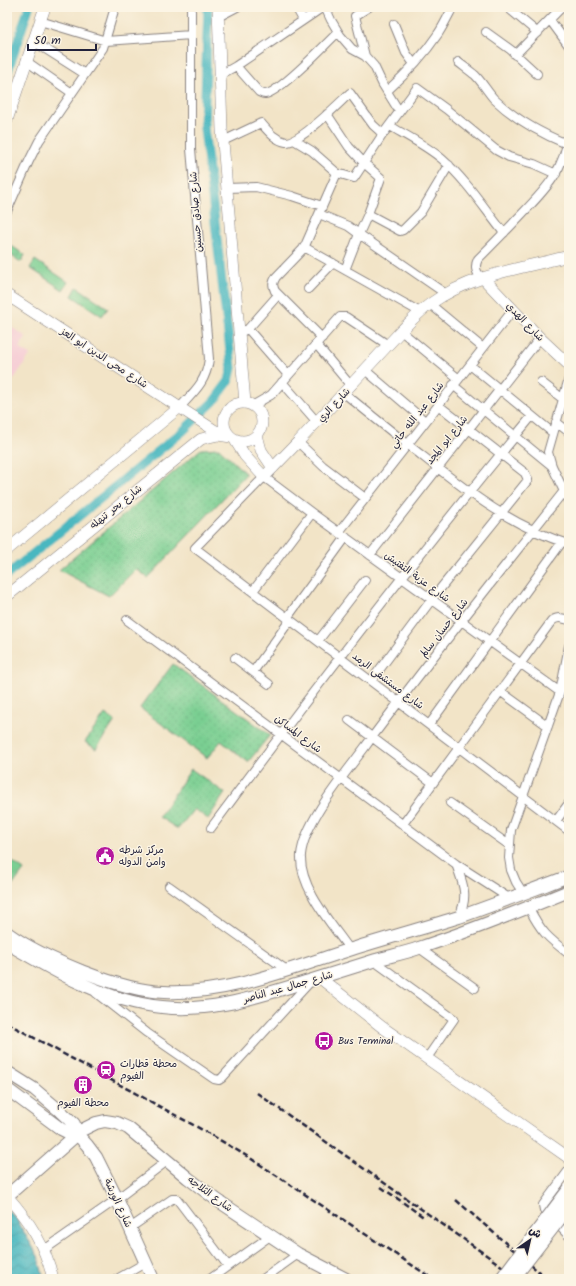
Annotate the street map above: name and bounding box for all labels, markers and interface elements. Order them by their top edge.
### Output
scale bar [28,26,96,52]
text: 50 m [34,31,61,50]
street label: شارع صادق حسنين [185,171,207,253]
street label: شارع الهدي [502,299,548,345]
street label: شارع محى الدين ابو العز [56,323,151,393]
street label: شارع عبد الله حاتي [386,378,449,452]
street label: شارع الري [314,384,354,426]
street label: شارع ابو المجد [422,412,472,468]
street label: شارع بحر تنهله [86,481,146,533]
street label: شارع عزبة التفتيش [381,548,453,606]
street label: شارع حسان سالم [416,595,472,661]
street label: شارع مستشفى الرمد [349,649,428,714]
street label: شارع المساكن [271,711,325,757]
place label: مركز شرطه وامن الدوله [119,842,166,870]
public building icon: مركز شرطه وامن الدوله [94,845,116,867]
street label: شارع جمال عبد الناصر [240,966,335,1008]
bus stop icon: Bus Terminal [313,1030,335,1052]
place label: Bus Terminal [338,1033,394,1049]
place label: محطة قطارات الفيوم [120,1056,177,1084]
station icon: محطة قطارات الفيوم [95,1059,117,1081]
building icon: محطة الفيوم [72,1074,94,1096]
place label: محطة الفيوم [57,1095,109,1111]
street label: شارع الثلاجه [184,1172,236,1216]
street label: شارع الورشة [100,1176,136,1230]
north arrow [510,1220,550,1260]
text: ش [525,1222,545,1243]

